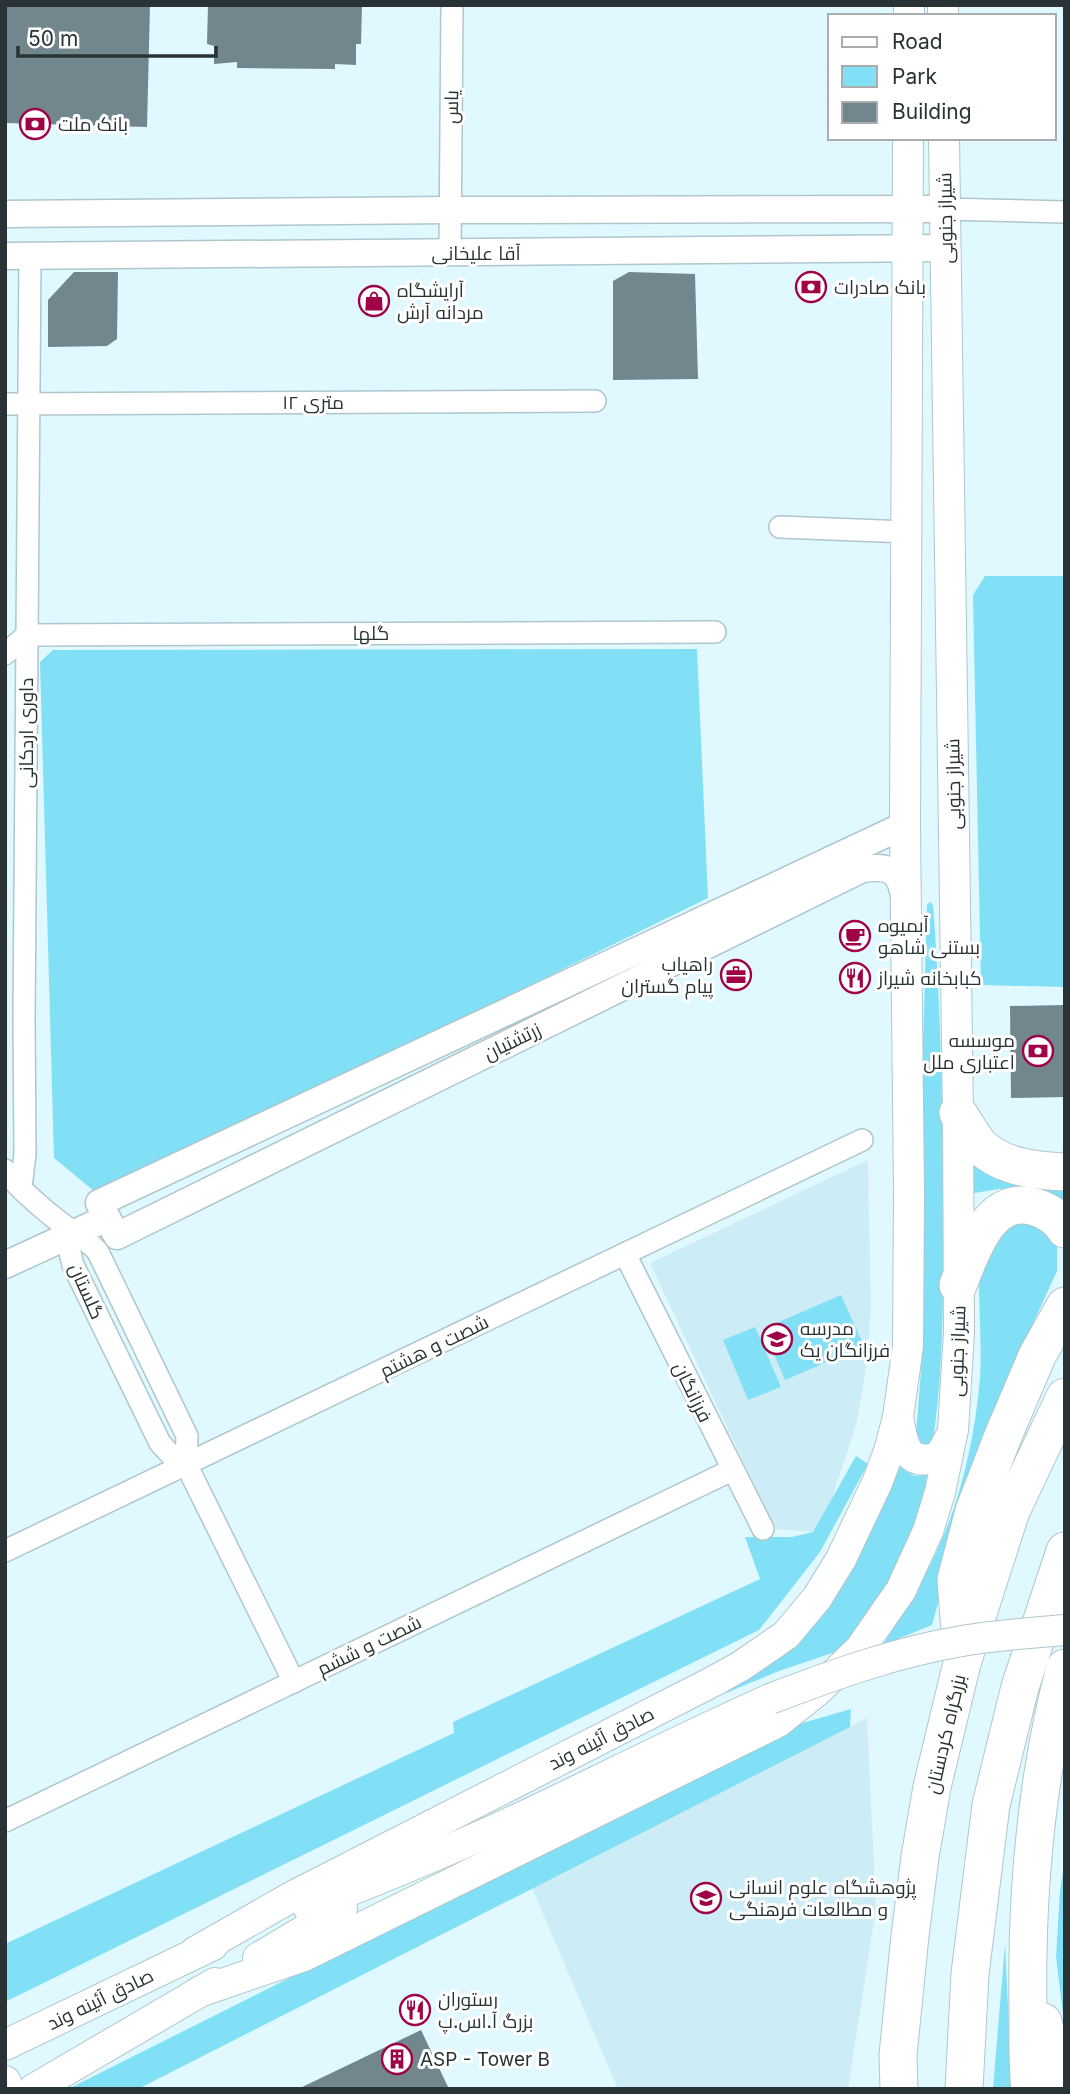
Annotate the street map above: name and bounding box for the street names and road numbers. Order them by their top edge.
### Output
street label: یاس [440,90,463,124]
street label: شیراز جنوبی [933,172,958,264]
street label: آقا علیخانی [431,242,521,265]
street label: ۱۲ متری [282,391,344,414]
street label: گلها [353,622,389,645]
street label: داوری اردکانی [15,678,38,788]
street label: شیراز جنوبی [941,738,966,830]
street label: زرتشتیان [480,1018,545,1065]
street label: گلستان [64,1260,109,1323]
street label: شیراز جنوبی [944,1305,971,1397]
street label: شصت و هشتم [376,1310,493,1384]
street label: فرزانگان [668,1358,717,1426]
street label: شصت و ششم [313,1610,426,1682]
street label: بزرگراه کردستان [921,1672,970,1796]
street label: صادق آئینه وند [545,1702,658,1776]
street label: صادق آئینه وند [43,1964,158,2036]

